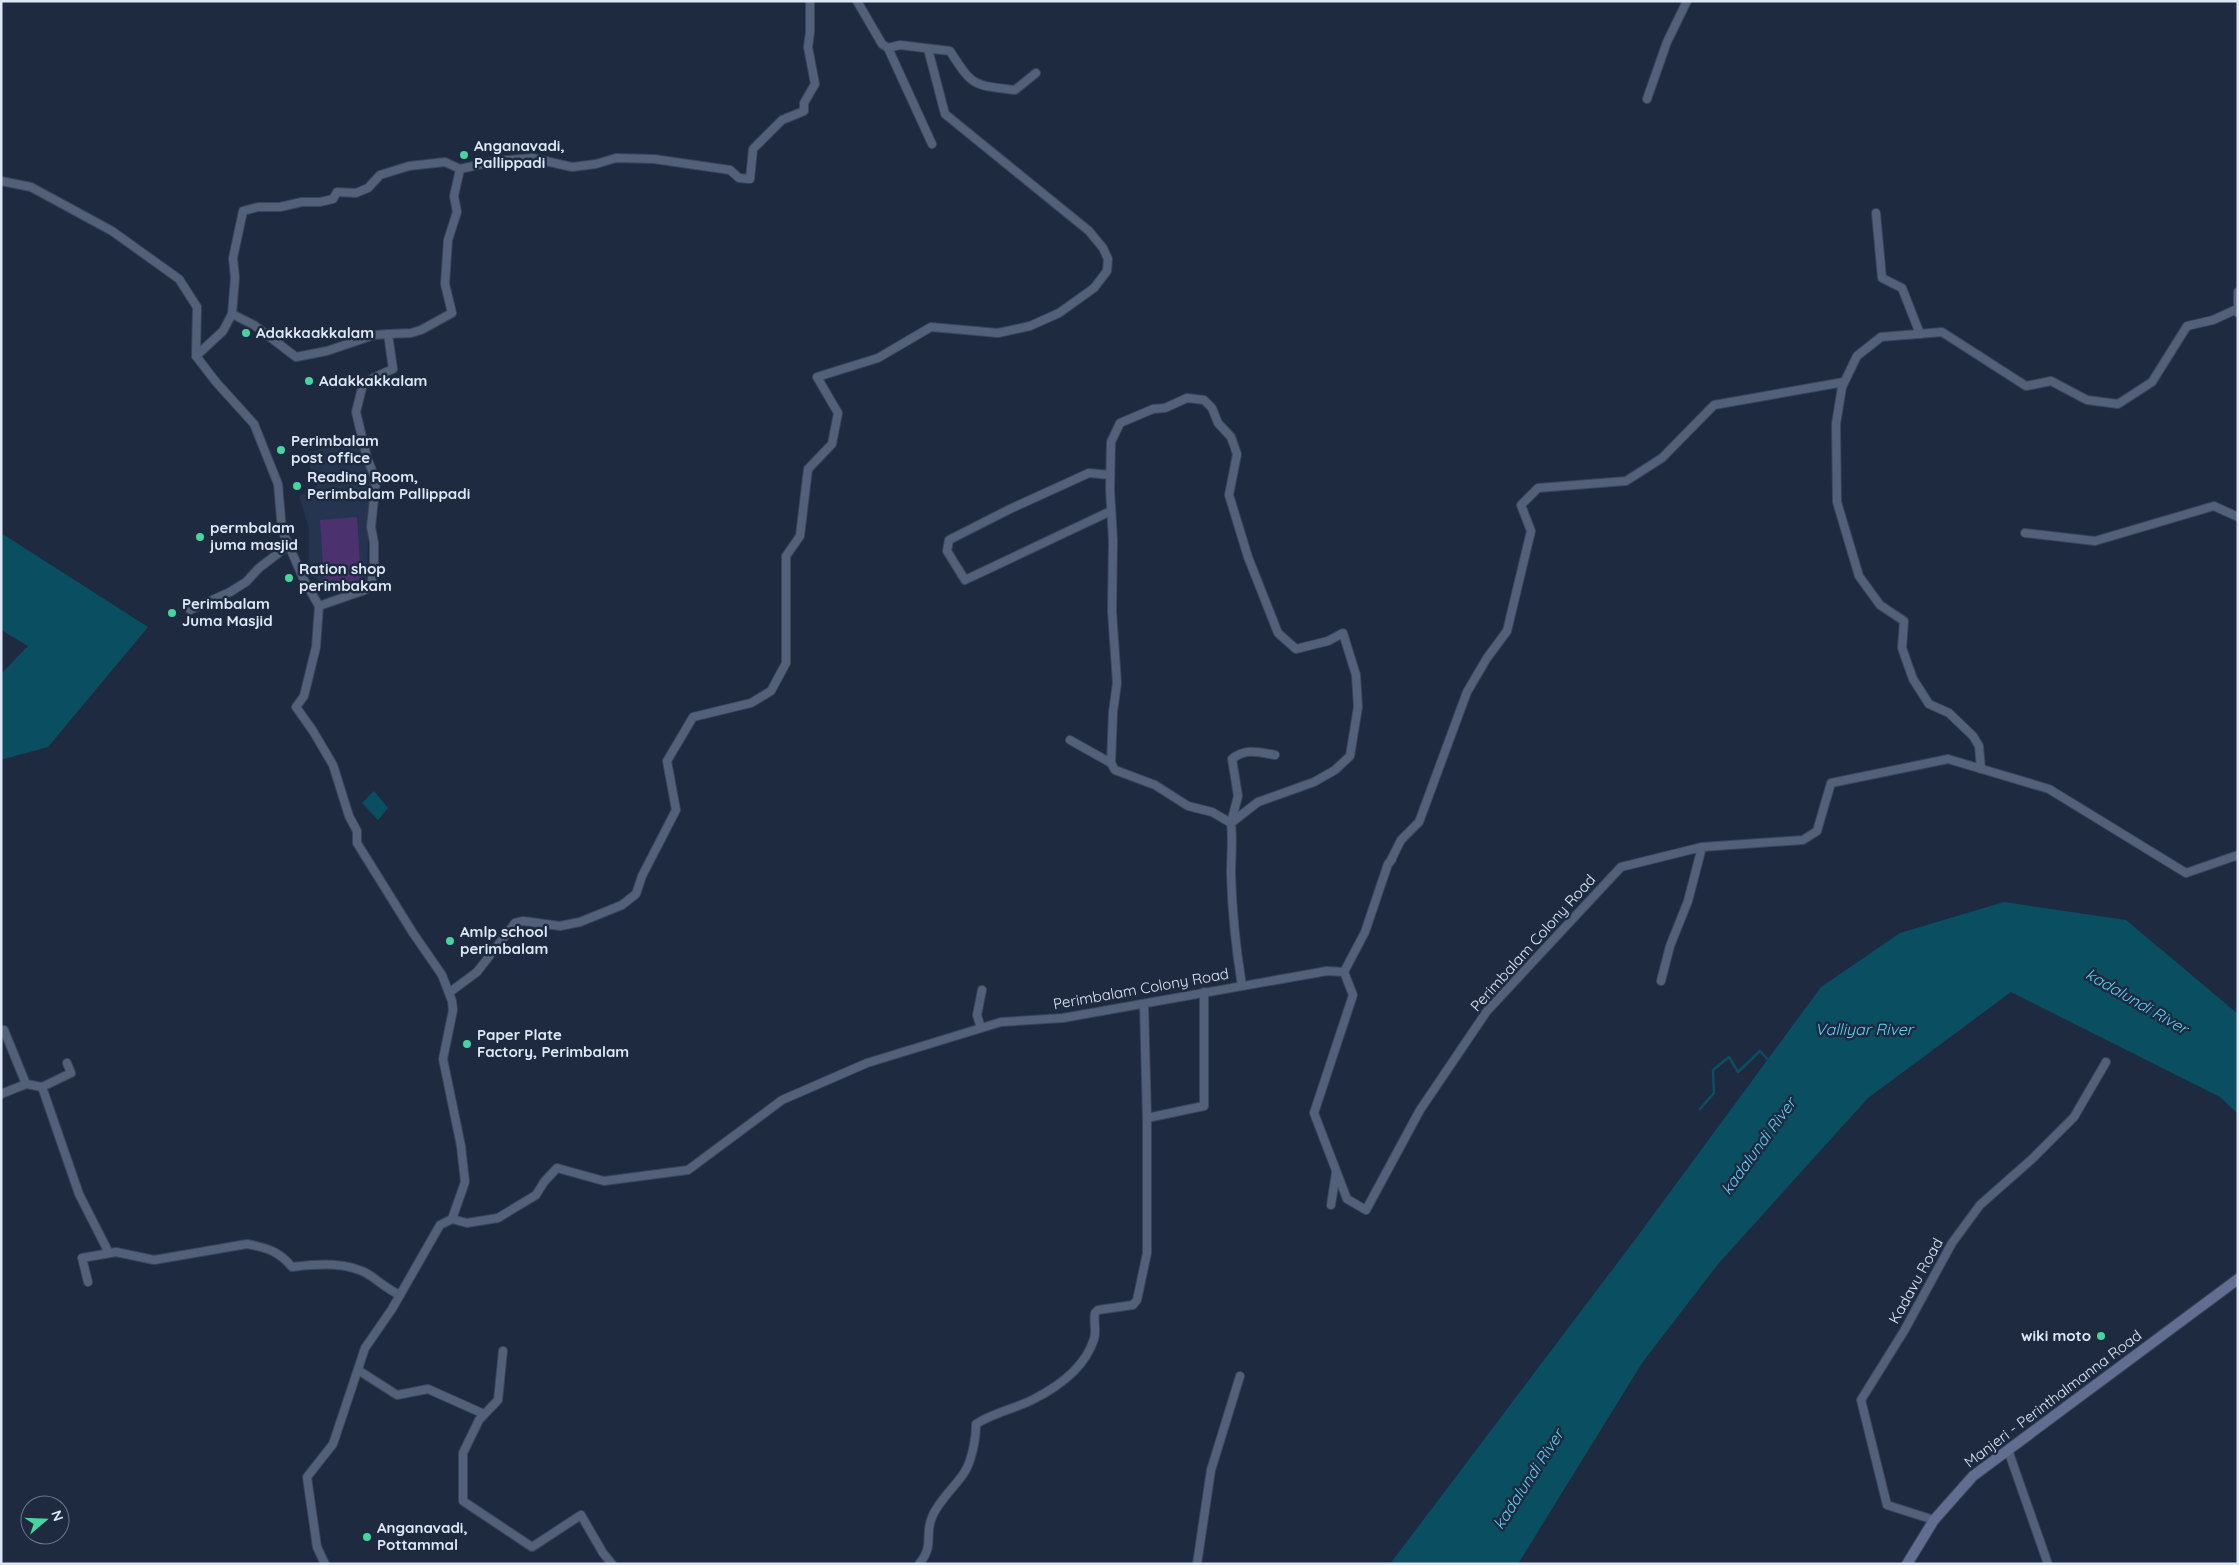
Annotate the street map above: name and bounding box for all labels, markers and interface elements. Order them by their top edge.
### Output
place label: Anganavadi, Pallippadi [474,136,565,172]
marker: Anganavadi, Pallippadi [458,149,470,161]
place label: Adakkaakkalam [256,323,374,342]
marker: Adakkaakkalam [240,327,252,339]
place label: Adakkakkalam [319,371,427,390]
marker: Adakkakkalam [303,375,315,387]
place label: Perimbalam post office [291,431,379,467]
marker: Perimbalam post office [275,444,287,456]
place label: Reading Room, Perimbalam Pallippadi [307,467,470,503]
marker: Reading Room, Perimbalam Pallippadi [291,480,303,492]
place label: permbalam juma masjid [209,518,298,554]
marker: permbalam juma masjid [194,531,206,543]
place label: Ration shop perimbakam [299,559,392,595]
marker: Ration shop perimbakam [283,572,295,584]
place label: Perimbalam Juma Masjid [182,594,273,630]
marker: Perimbalam Juma Masjid [166,607,178,619]
street label: Perimbalam Colony Road [1466,870,1599,1015]
place label: Amlp school perimbalam [460,922,548,958]
marker: Amlp school perimbalam [444,935,456,947]
street label: Perimbalam Colony Road [1052,964,1230,1013]
water label: kadalundi River [2082,964,2193,1039]
water label: Valliyar River [1815,1019,1915,1039]
place label: Paper Plate Factory, Perimbalam [477,1025,629,1061]
marker: Paper Plate Factory, Perimbalam [461,1038,473,1050]
water label: kadalundi River [1716,1092,1801,1198]
street label: Kadavu Road [1884,1235,1947,1327]
street label: Manjeri - Perinthalmanna Road [1960,1326,2145,1472]
place label: wiki moto [2021,1326,2091,1345]
marker: wiki moto [2095,1330,2107,1342]
water label: kadalundi River [1488,1424,1569,1533]
north arrow [20,1495,70,1545]
text: N [47,1508,67,1524]
place label: Anganavadi, Pottammal [377,1518,468,1554]
marker: Anganavadi, Pottammal [361,1531,373,1543]

